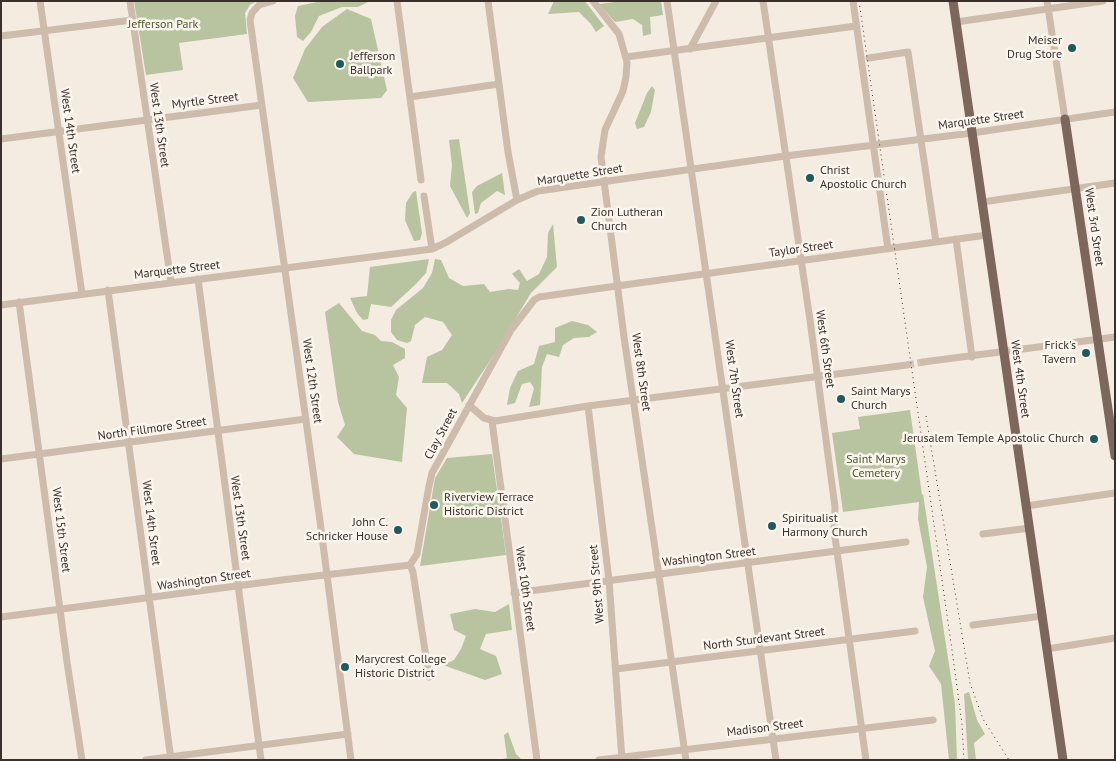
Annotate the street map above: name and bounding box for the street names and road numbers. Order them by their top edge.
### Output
street label: West 13th Street [146,82,172,168]
street label: West 14th Street [57,88,83,174]
street label: Myrtle Street [171,90,239,112]
street label: Marquette Street [937,107,1025,133]
street label: Marquette Street [536,161,624,189]
street label: West 3rd Street [1081,187,1107,267]
street label: Taylor Street [768,237,834,261]
street label: Marquette Street [133,258,221,282]
street label: West 6th Street [812,309,838,389]
street label: West 8th Street [628,332,654,412]
street label: West 12th Street [299,338,325,424]
street label: West 7th Street [721,339,747,419]
street label: West 4th Street [1007,339,1033,419]
street label: Clay Street [422,406,460,462]
street label: North Fillmore Street [97,414,207,444]
street label: West 13th Street [227,475,253,561]
street label: West 14th Street [139,480,163,566]
street label: West 15th Street [49,487,73,573]
street label: West 9th Street [586,544,608,624]
street label: Washington Street [661,544,757,570]
street label: West 10th Street [512,546,538,632]
street label: Washington Street [156,566,252,594]
street label: North Sturdevant Street [702,624,826,654]
street label: Madison Street [726,716,804,740]

